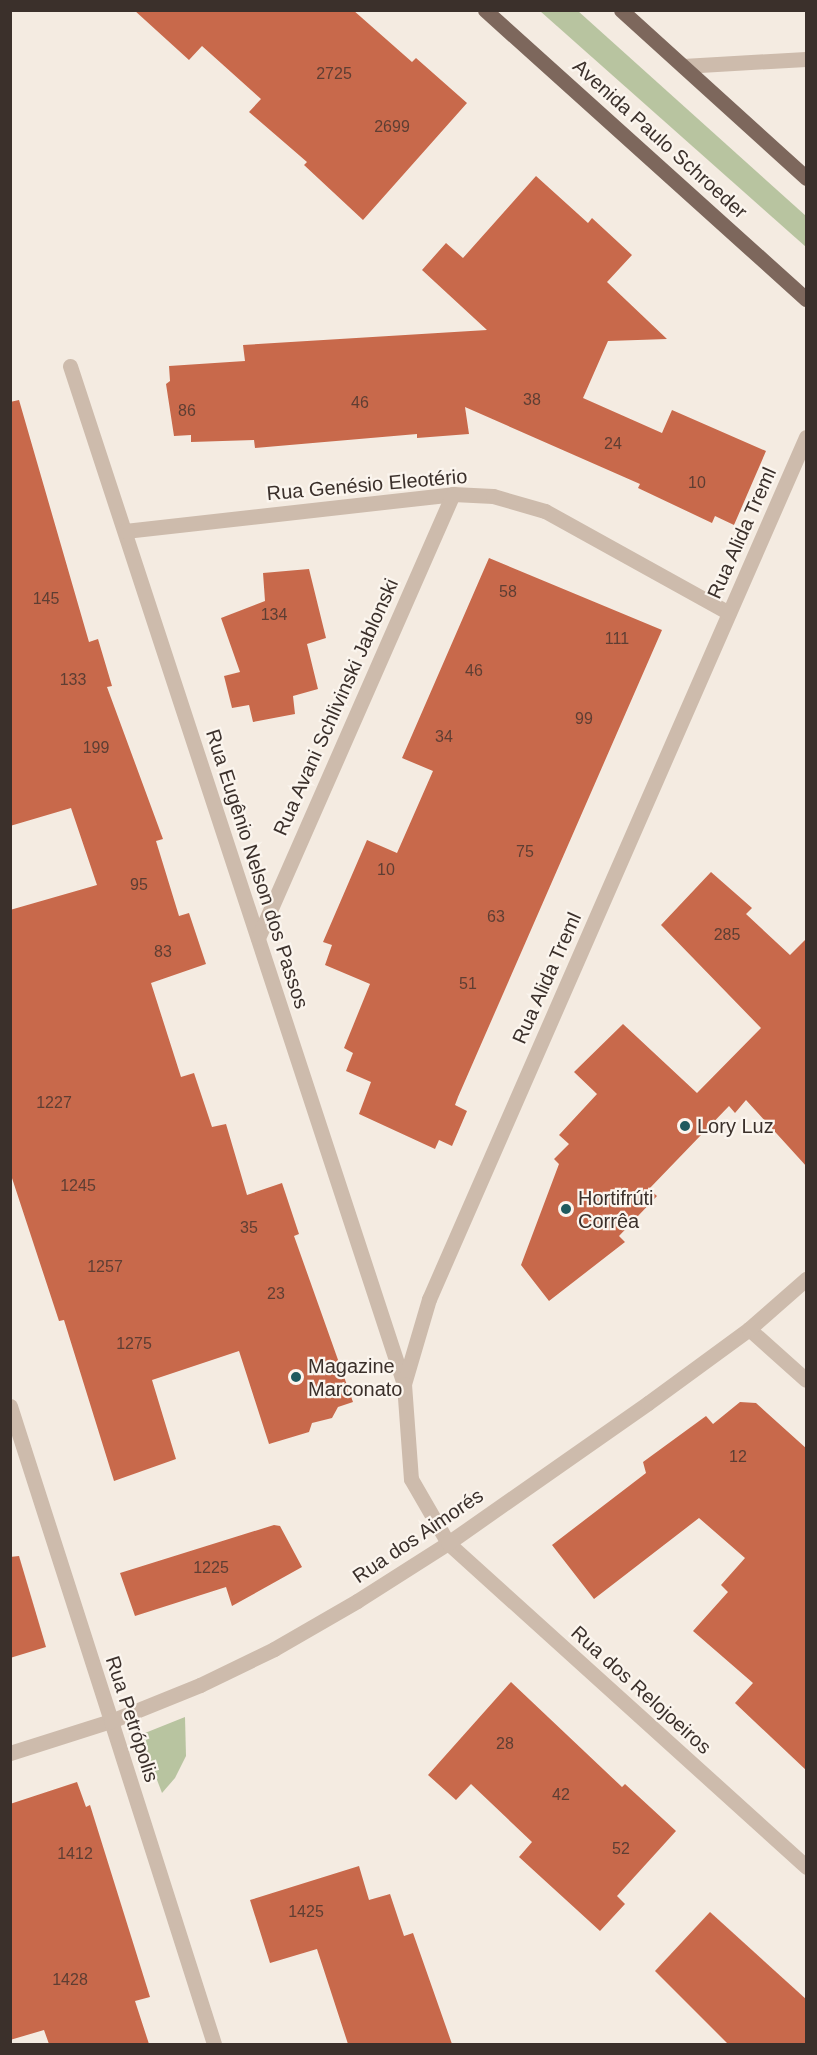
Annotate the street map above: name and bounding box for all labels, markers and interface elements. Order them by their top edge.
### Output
street label: Avenida Paulo Schroeder [568,54,752,224]
house number: 2725 [316,64,352,84]
house number: 2699 [374,117,410,137]
house number: 38 [523,390,541,410]
house number: 46 [351,393,369,413]
house number: 86 [178,401,196,421]
house number: 24 [604,434,622,454]
street label: Rua Alida Treml [702,463,782,603]
street label: Rua Genésio Eleotério [266,464,468,506]
house number: 10 [688,473,706,493]
street label: Rua Avani Schlivinski Jablonski [268,574,404,840]
house number: 58 [499,582,517,602]
house number: 145 [33,589,59,609]
house number: 134 [261,605,287,625]
house number: 111 [605,629,629,649]
house number: 46 [465,661,483,681]
house number: 133 [60,670,86,690]
house number: 99 [575,709,593,729]
street label: Rua Eugênio Nelson dos Passos [200,726,314,1012]
house number: 34 [435,727,453,747]
house number: 199 [83,738,109,758]
house number: 75 [516,842,534,862]
house number: 10 [377,860,395,880]
house number: 95 [130,875,148,895]
house number: 63 [487,907,505,927]
street label: Rua Alida Treml [507,908,587,1048]
house number: 285 [714,925,740,945]
house number: 83 [154,942,172,962]
house number: 51 [459,974,477,994]
house number: 1227 [36,1093,72,1113]
place label: Lory Luz [697,1114,774,1138]
marker: Lory Luz [678,1119,692,1133]
house number: 1245 [60,1176,96,1196]
place label: Hortifrúti Corrêa [578,1186,654,1233]
marker: Hortifrúti Corrêa [559,1202,573,1216]
house number: 35 [240,1218,258,1238]
house number: 1257 [87,1257,123,1277]
house number: 23 [267,1284,285,1304]
house number: 1275 [116,1334,152,1354]
place label: Magazine Marconato [308,1354,402,1401]
marker: Magazine Marconato [289,1370,303,1384]
house number: 12 [729,1447,747,1467]
street label: Rua dos Aimorés [348,1483,488,1589]
house number: 1225 [193,1558,229,1578]
street label: Rua dos Relojoeiros [566,1621,716,1759]
street label: Rua Petrópolis [100,1653,164,1785]
house number: 28 [496,1734,514,1754]
house number: 42 [552,1785,570,1805]
house number: 52 [612,1839,630,1859]
house number: 1412 [57,1844,93,1864]
house number: 1425 [288,1902,324,1922]
house number: 1428 [52,1970,88,1990]

